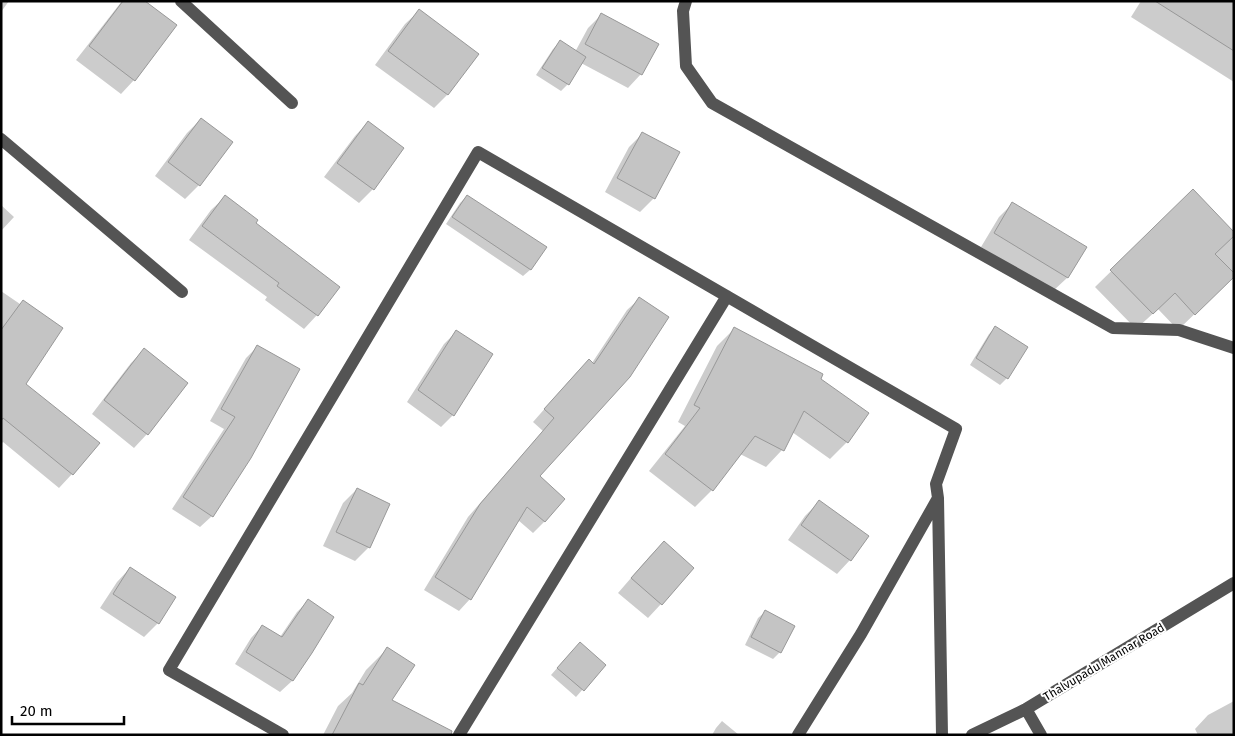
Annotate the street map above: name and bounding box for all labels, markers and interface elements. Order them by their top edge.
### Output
street label: Thalvupadu Mannar Road [1041,620,1167,704]
scale bar [12,694,125,726]
text: 20 m [20,702,53,720]

